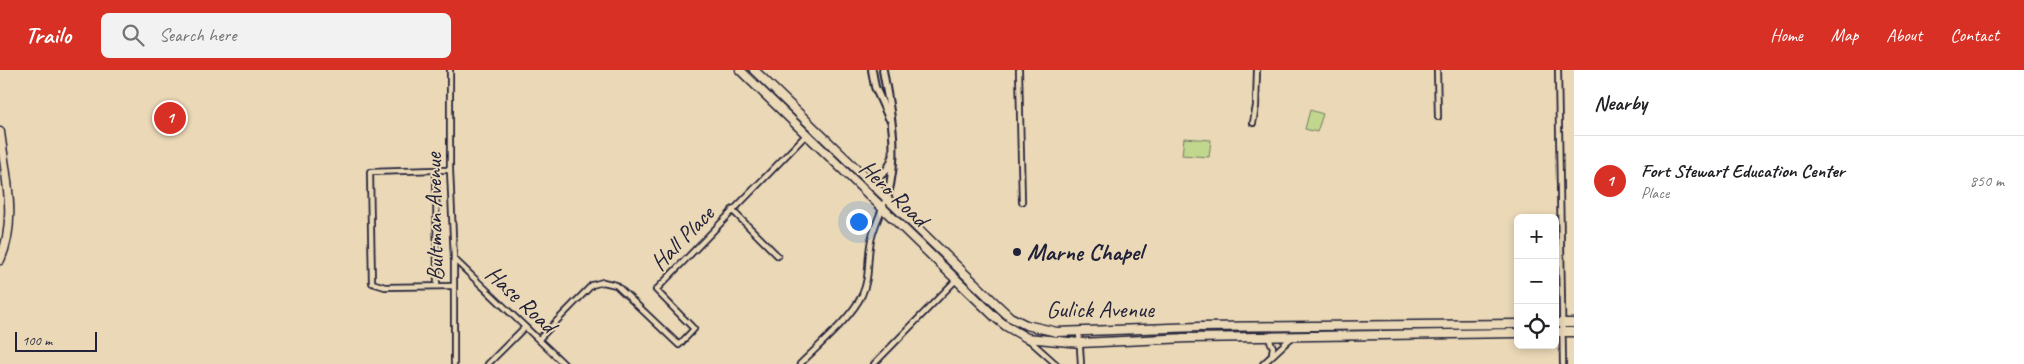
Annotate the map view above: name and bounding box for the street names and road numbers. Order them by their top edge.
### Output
street label: Bultman Avenue [418,150,450,282]
street label: Hero Road [853,153,937,236]
street label: Hall Place [644,197,722,277]
street label: Hase Road [479,259,565,342]
street label: Gulick Avenue [1046,294,1156,324]

